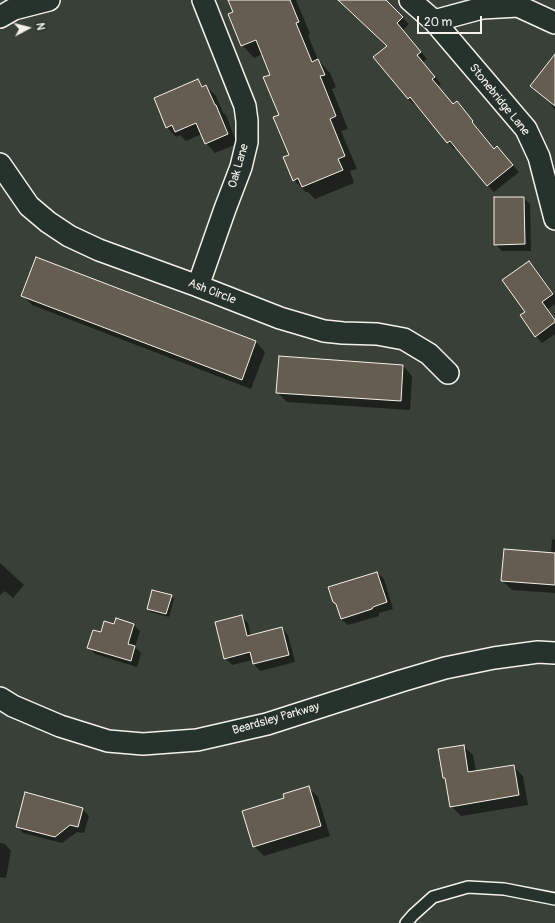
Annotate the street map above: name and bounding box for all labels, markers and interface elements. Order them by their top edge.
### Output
north arrow [8,8,48,48]
scale bar [419,8,484,34]
text: 20 m [424,15,452,30]
text: N [34,22,47,31]
street label: Stonebridge Lane [466,61,532,139]
street label: Oak Lane [226,142,252,190]
street label: Ash Circle [186,276,238,308]
street label: Beardsley Parkway [231,700,321,738]

